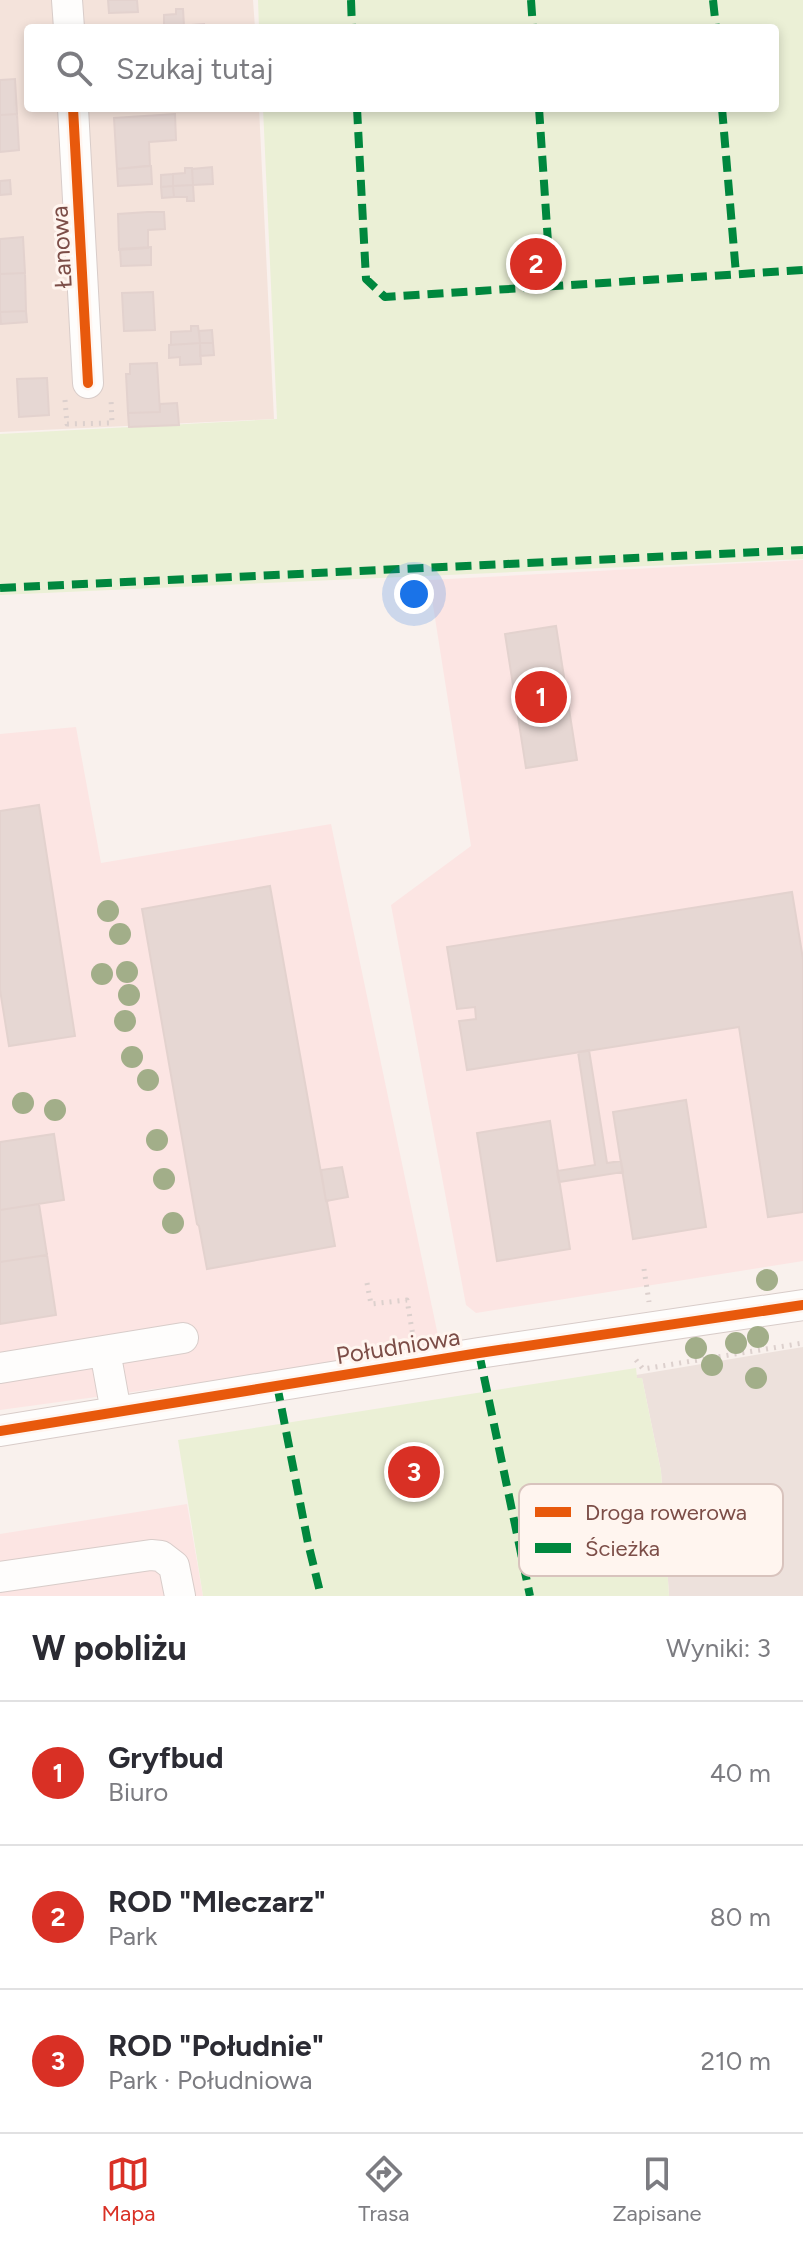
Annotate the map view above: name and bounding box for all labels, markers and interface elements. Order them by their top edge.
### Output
search box [24,24,779,112]
icon: search [52,46,96,90]
text: Szukaj tutaj [116,50,274,87]
street label: Łanowa [44,205,78,289]
pin: 2 [510,234,562,294]
your location [394,574,434,614]
pin: 1 [515,667,567,727]
street label: Południowa [334,1322,462,1370]
pin: 3 [388,1442,440,1502]
legend [519,1484,783,1576]
text: Droga rowerowa [585,1499,747,1526]
text: Ścieżka [585,1535,660,1562]
text: W pobliżu [32,1628,187,1669]
text: Wyniki: 3 [666,1632,771,1664]
text: Gryfbud [108,1739,224,1776]
text: 1 [53,1757,63,1789]
text: 40 m [710,1757,771,1789]
text: Biuro [108,1776,168,1808]
text: ROD "Mleczarz" [108,1883,326,1920]
text: 2 [50,1901,66,1933]
text: 80 m [710,1901,771,1933]
text: Park [108,1920,157,1952]
text: ROD "Południe" [108,2027,324,2064]
text: 3 [51,2045,65,2077]
text: 210 m [701,2045,771,2077]
text: Park · Południowa [108,2064,312,2096]
tab: Mapa [101,2152,155,2227]
tab: Trasa [358,2152,410,2227]
tab: Zapisane [612,2152,702,2227]

